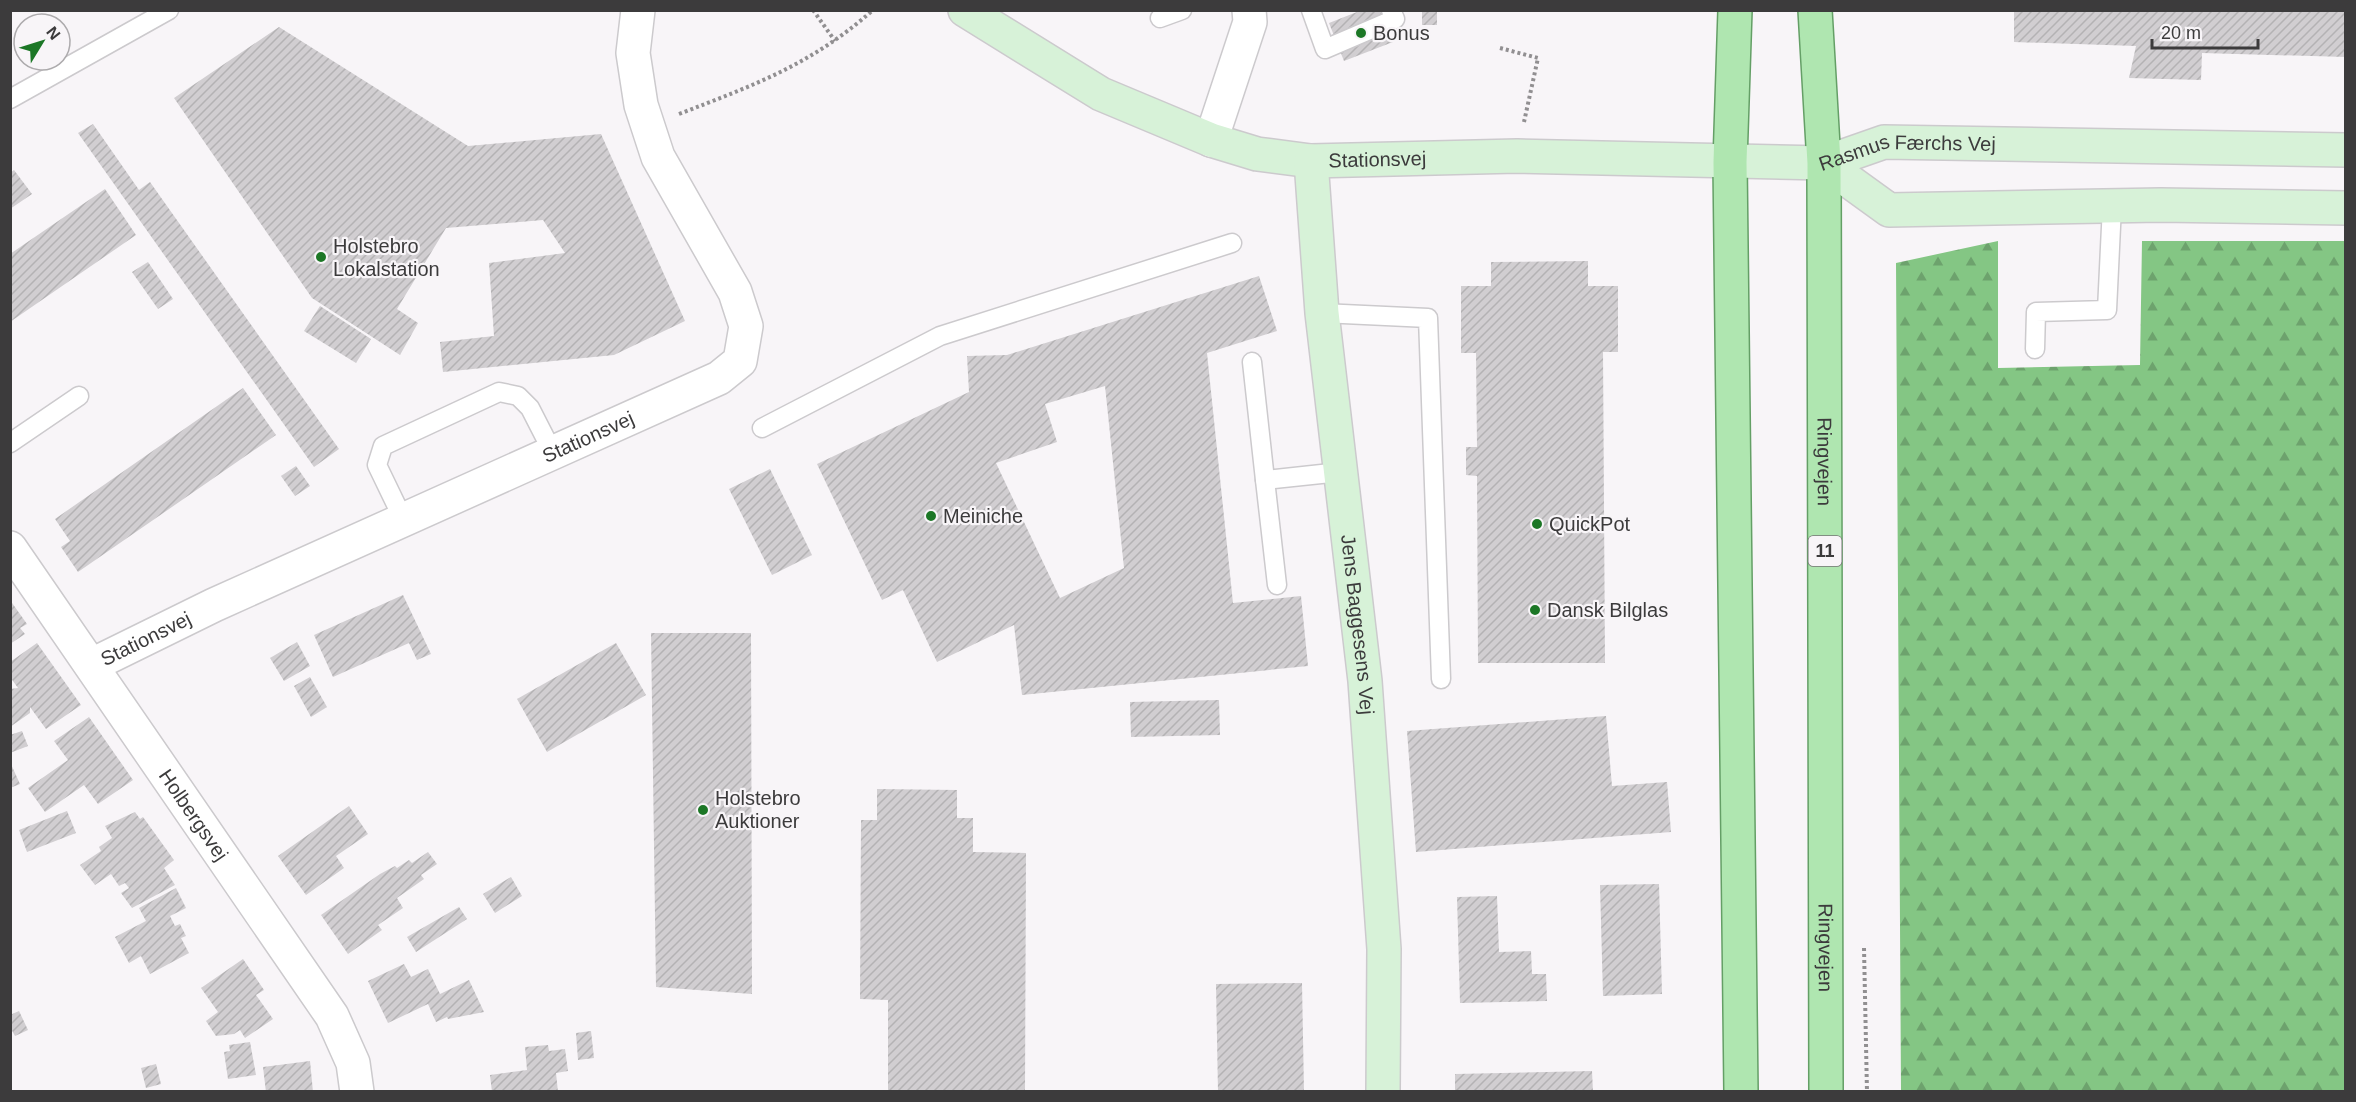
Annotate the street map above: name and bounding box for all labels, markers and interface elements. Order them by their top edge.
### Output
north arrow [12,12,72,72]
scale bar [2152,12,2258,50]
place label: Bonus [1373,22,1430,44]
text: N [43,23,64,43]
text: 20 m [2161,23,2201,43]
marker: Bonus [1354,26,1368,40]
street label: Rasmus Færchs Vej [1816,130,1996,175]
street label: Stationsvej [1328,147,1427,172]
place label: Holstebro Lokalstation [333,235,440,280]
marker: Holstebro Lokalstation [314,250,328,264]
street label: Stationsvej [539,407,637,467]
street label: Ringvejen [1814,417,1836,506]
place label: Meiniche [943,505,1023,527]
marker: Meiniche [924,509,938,523]
place label: QuickPot [1549,513,1631,535]
marker: QuickPot [1530,517,1544,531]
street label: Jens Baggesens Vej [1337,533,1378,715]
road number: 11 [1808,536,1842,566]
place label: Dansk Bilglas [1547,599,1668,621]
marker: Dansk Bilglas [1528,603,1542,617]
street label: Stationsvej [97,607,195,670]
street label: Holbergsvej [155,765,233,865]
place label: Holstebro Auktioner [715,787,801,832]
marker: Holstebro Auktioner [696,803,710,817]
street label: Ringvejen [1815,903,1837,992]

